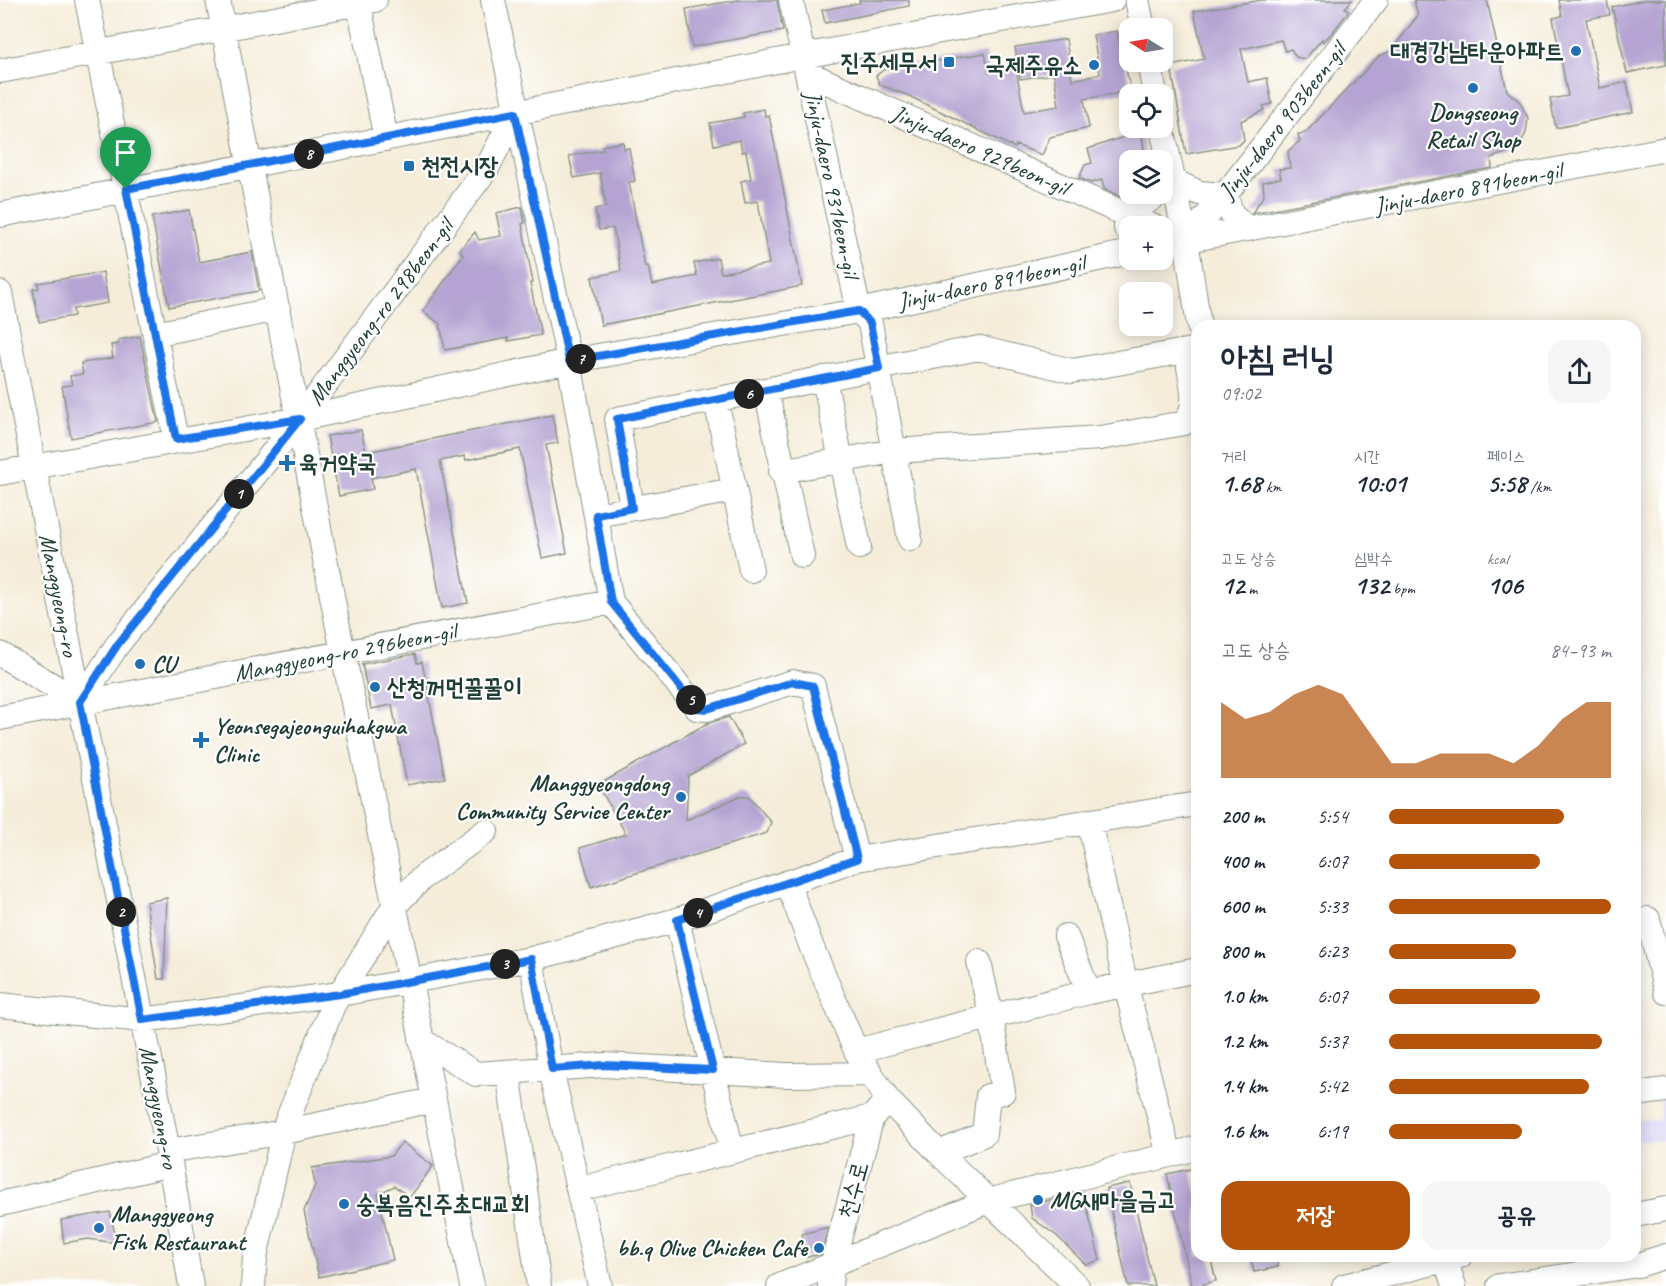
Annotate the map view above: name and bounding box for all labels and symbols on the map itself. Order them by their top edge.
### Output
north arrow [1119,18,1173,72]
street label: Jinju-daero 903beon-gil [1211,34,1355,206]
place label: 대경강남타운아파트 [1390,36,1564,66]
marker: 대경강남타운아파트 [1569,44,1583,58]
place label: 진주세무서 [840,47,937,77]
place label: 국제주유소 [985,50,1082,80]
marker: 진주세무서 [942,55,956,69]
marker: 국제주유소 [1087,58,1101,72]
marker: Dongseong Retail Shop [1466,81,1480,95]
street label: Jinju-daero 931beon-gil [797,87,867,284]
street label: Jinju-daero 929beon-gil [886,97,1077,204]
place label: Dongseong Retail Shop [1426,97,1522,155]
pin [100,127,151,189]
pin: 8 [294,139,324,169]
place label: 천전시장 [421,151,499,181]
street label: Jinju-daero 891beon-gil [1371,154,1568,221]
marker: 천전시장 [402,159,416,173]
street label: Manggyeong-ro 298beon-gil [300,210,462,411]
street label: Jinju-daero 891beon-gil [894,247,1091,317]
pin: 7 [566,344,596,374]
pin: 6 [734,379,764,409]
place label: 육거약국 [299,448,376,478]
marker: 육거약국 [280,456,294,470]
pin: 1 [224,479,254,509]
street label: Manggyeong-ro [32,531,86,660]
street label: Manggyeong-ro 296beon-gil [232,615,462,688]
place label: CU [152,649,180,679]
marker: CU [133,657,147,671]
place label: 산청꺼먼꿀꿀이 [387,672,522,702]
marker: 산청꺼먼꿀꿀이 [368,680,382,694]
pin: 5 [676,685,706,715]
place label: Yeonsegajeonguihakgwa Clinic [214,711,408,769]
marker: Yeonsegajeonguihakgwa Clinic [192,731,210,749]
place label: Manggyeongdong Community Service Center [456,768,671,826]
marker: Manggyeongdong Community Service Center [674,790,688,804]
pin: 2 [106,897,136,927]
pin: 4 [683,898,713,928]
pin: 3 [490,949,520,979]
street label: Manggyeong-ro [132,1043,186,1172]
street label: 천수로 [831,1158,875,1222]
place label: MG새마을금고 [1050,1185,1176,1215]
place label: 숭복음진주초대교회 [356,1189,530,1219]
marker: MG새마을금고 [1031,1193,1045,1207]
marker: 숭복음진주초대교회 [337,1197,351,1211]
place label: Manggyeong Fish Restaurant [111,1199,248,1257]
marker: Manggyeong Fish Restaurant [92,1221,106,1235]
place label: bb.q Olive Chicken Cafe [617,1233,809,1263]
marker: bb.q Olive Chicken Cafe [812,1241,826,1255]

